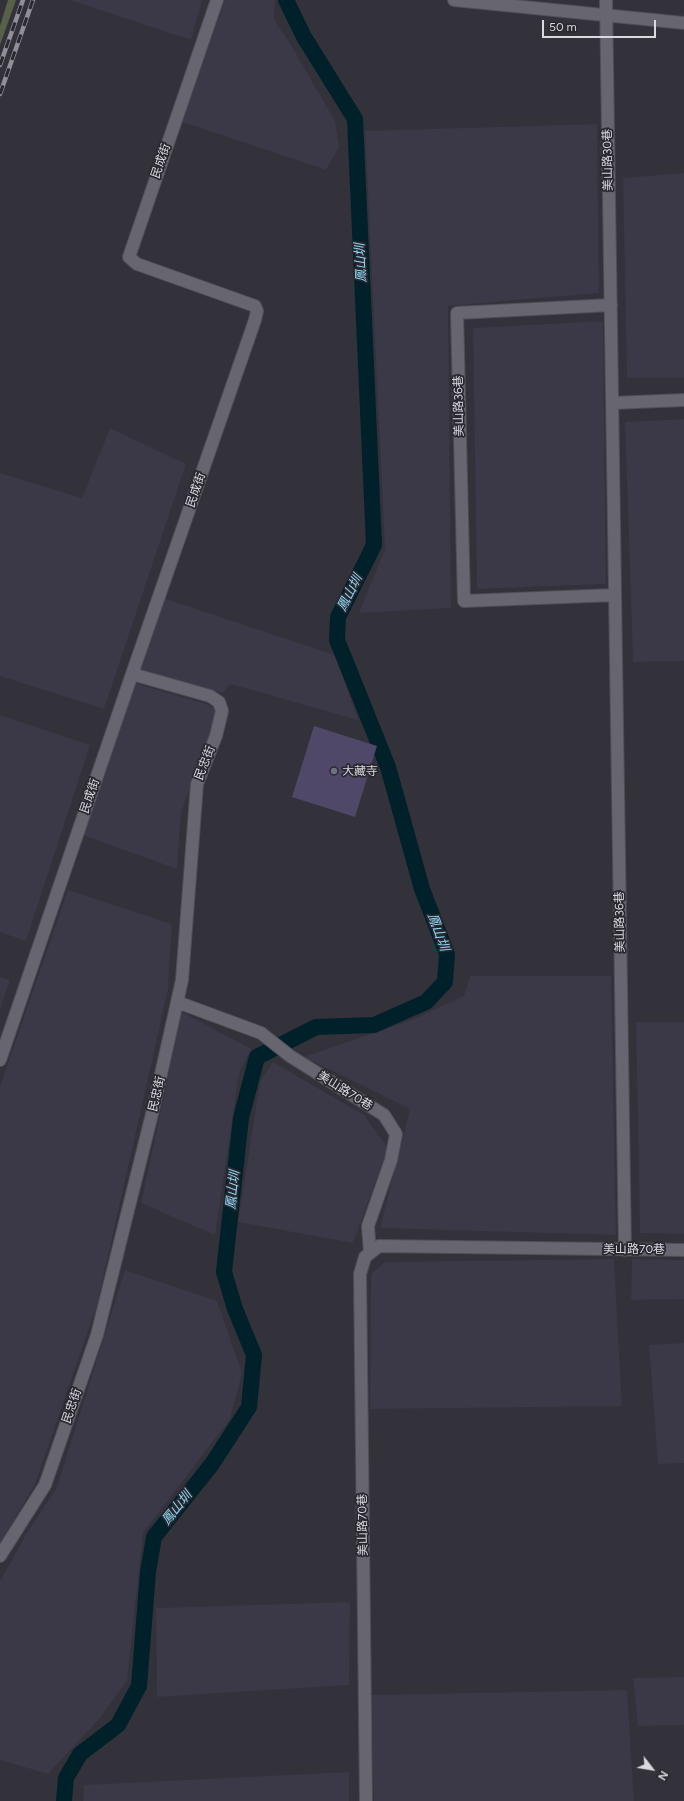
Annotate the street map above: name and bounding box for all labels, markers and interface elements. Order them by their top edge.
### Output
scale bar [544,12,658,38]
text: 50 m [549,20,577,34]
street label: 美山路30巷 [600,129,616,191]
street label: 民成街 [148,142,174,180]
water label: 鳳山圳 [352,243,370,283]
street label: 美山路36巷 [451,375,467,437]
street label: 民成街 [183,471,209,509]
water label: 鳳山圳 [334,572,366,614]
street label: 民忠街 [192,744,218,782]
place label: 大藏寺 [342,764,378,778]
marker: 大藏寺 [329,766,339,776]
street label: 民成街 [77,777,103,815]
street label: 美山路36巷 [612,891,628,953]
water label: 鳳山圳 [424,911,452,953]
street label: 美山路70巷 [315,1068,375,1114]
street label: 民忠街 [146,1075,168,1113]
water label: 鳳山圳 [223,1170,243,1210]
street label: 美山路70巷 [603,1242,665,1256]
street label: 民忠街 [59,1387,85,1425]
water label: 鳳山圳 [159,1488,195,1528]
street label: 美山路70巷 [355,1494,371,1556]
north arrow [632,1749,672,1789]
text: N [655,1768,670,1782]

